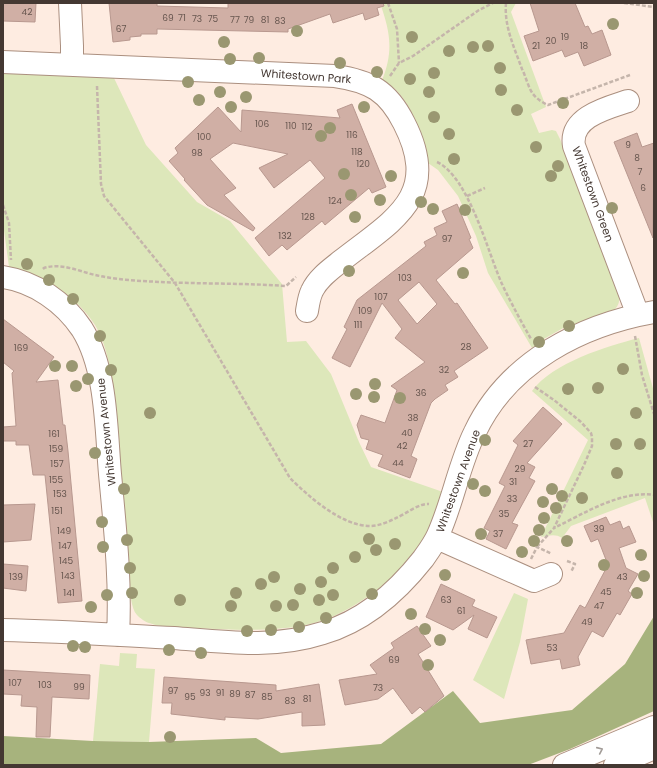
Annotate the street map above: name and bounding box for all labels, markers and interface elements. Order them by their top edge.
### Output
house number: 42 [22,6,32,18]
house number: 69 [162,12,174,24]
house number: 71 [178,12,186,24]
house number: 73 [192,13,202,25]
house number: 75 [208,13,219,25]
house number: 77 [230,14,240,26]
house number: 79 [244,14,255,26]
house number: 81 [261,14,269,26]
house number: 83 [275,15,285,27]
house number: 67 [116,23,126,35]
house number: 19 [561,31,570,43]
house number: 20 [546,35,557,47]
house number: 21 [532,40,540,52]
house number: 18 [580,40,589,52]
street label: Whitestown Park [260,65,352,87]
house number: 106 [255,118,269,130]
house number: 110 [285,120,297,132]
house number: 112 [302,121,312,133]
house number: 116 [346,129,358,141]
house number: 100 [197,131,211,143]
house number: 9 [625,139,631,151]
street label: Whitestown Green [568,144,618,244]
house number: 118 [351,146,363,158]
house number: 98 [191,147,203,159]
house number: 8 [634,152,640,164]
house number: 120 [356,158,370,170]
house number: 7 [638,166,643,178]
house number: 6 [640,182,646,194]
house number: 124 [328,195,342,207]
house number: 128 [301,211,315,223]
house number: 132 [278,230,292,242]
house number: 97 [442,233,452,245]
house number: 103 [398,272,412,284]
house number: 107 [374,291,388,303]
house number: 109 [358,305,372,317]
house number: 111 [354,319,362,331]
house number: 28 [461,341,472,353]
house number: 169 [14,342,28,354]
house number: 32 [439,364,449,376]
street label: Whitestown Avenue [92,377,120,487]
house number: 36 [415,387,427,399]
house number: 38 [408,412,419,424]
house number: 40 [401,427,413,439]
street label: Whitestown Avenue [432,427,484,535]
house number: 161 [48,428,60,440]
house number: 27 [523,438,533,450]
house number: 42 [397,440,407,452]
house number: 159 [49,443,63,455]
house number: 44 [392,457,404,469]
house number: 157 [50,458,64,470]
house number: 29 [515,463,526,475]
house number: 155 [49,474,63,486]
house number: 31 [509,476,517,488]
house number: 153 [53,488,67,500]
house number: 33 [507,493,517,505]
house number: 151 [51,505,63,517]
house number: 35 [499,508,510,520]
house number: 39 [594,523,605,535]
house number: 149 [57,525,71,537]
house number: 37 [493,528,503,540]
house number: 147 [58,540,72,552]
house number: 145 [59,555,73,567]
house number: 143 [61,570,75,582]
house number: 139 [9,571,23,583]
house number: 43 [617,571,627,583]
house number: 45 [600,586,612,598]
house number: 141 [63,587,75,599]
house number: 63 [440,594,452,606]
house number: 47 [594,600,604,612]
house number: 61 [457,605,465,617]
house number: 49 [581,616,593,628]
house number: 53 [547,642,557,654]
house number: 69 [388,654,400,666]
house number: 107 [8,677,22,689]
house number: 103 [38,679,52,691]
house number: 99 [73,681,85,693]
house number: 73 [373,682,383,694]
house number: 97 [168,685,178,697]
house number: 93 [200,687,210,699]
house number: 91 [216,687,224,699]
house number: 89 [229,688,241,700]
house number: 87 [245,689,255,701]
house number: 95 [184,691,196,703]
house number: 85 [261,691,273,703]
house number: 81 [303,693,311,705]
house number: 83 [285,695,295,707]
one-way arrow [596,747,603,755]

